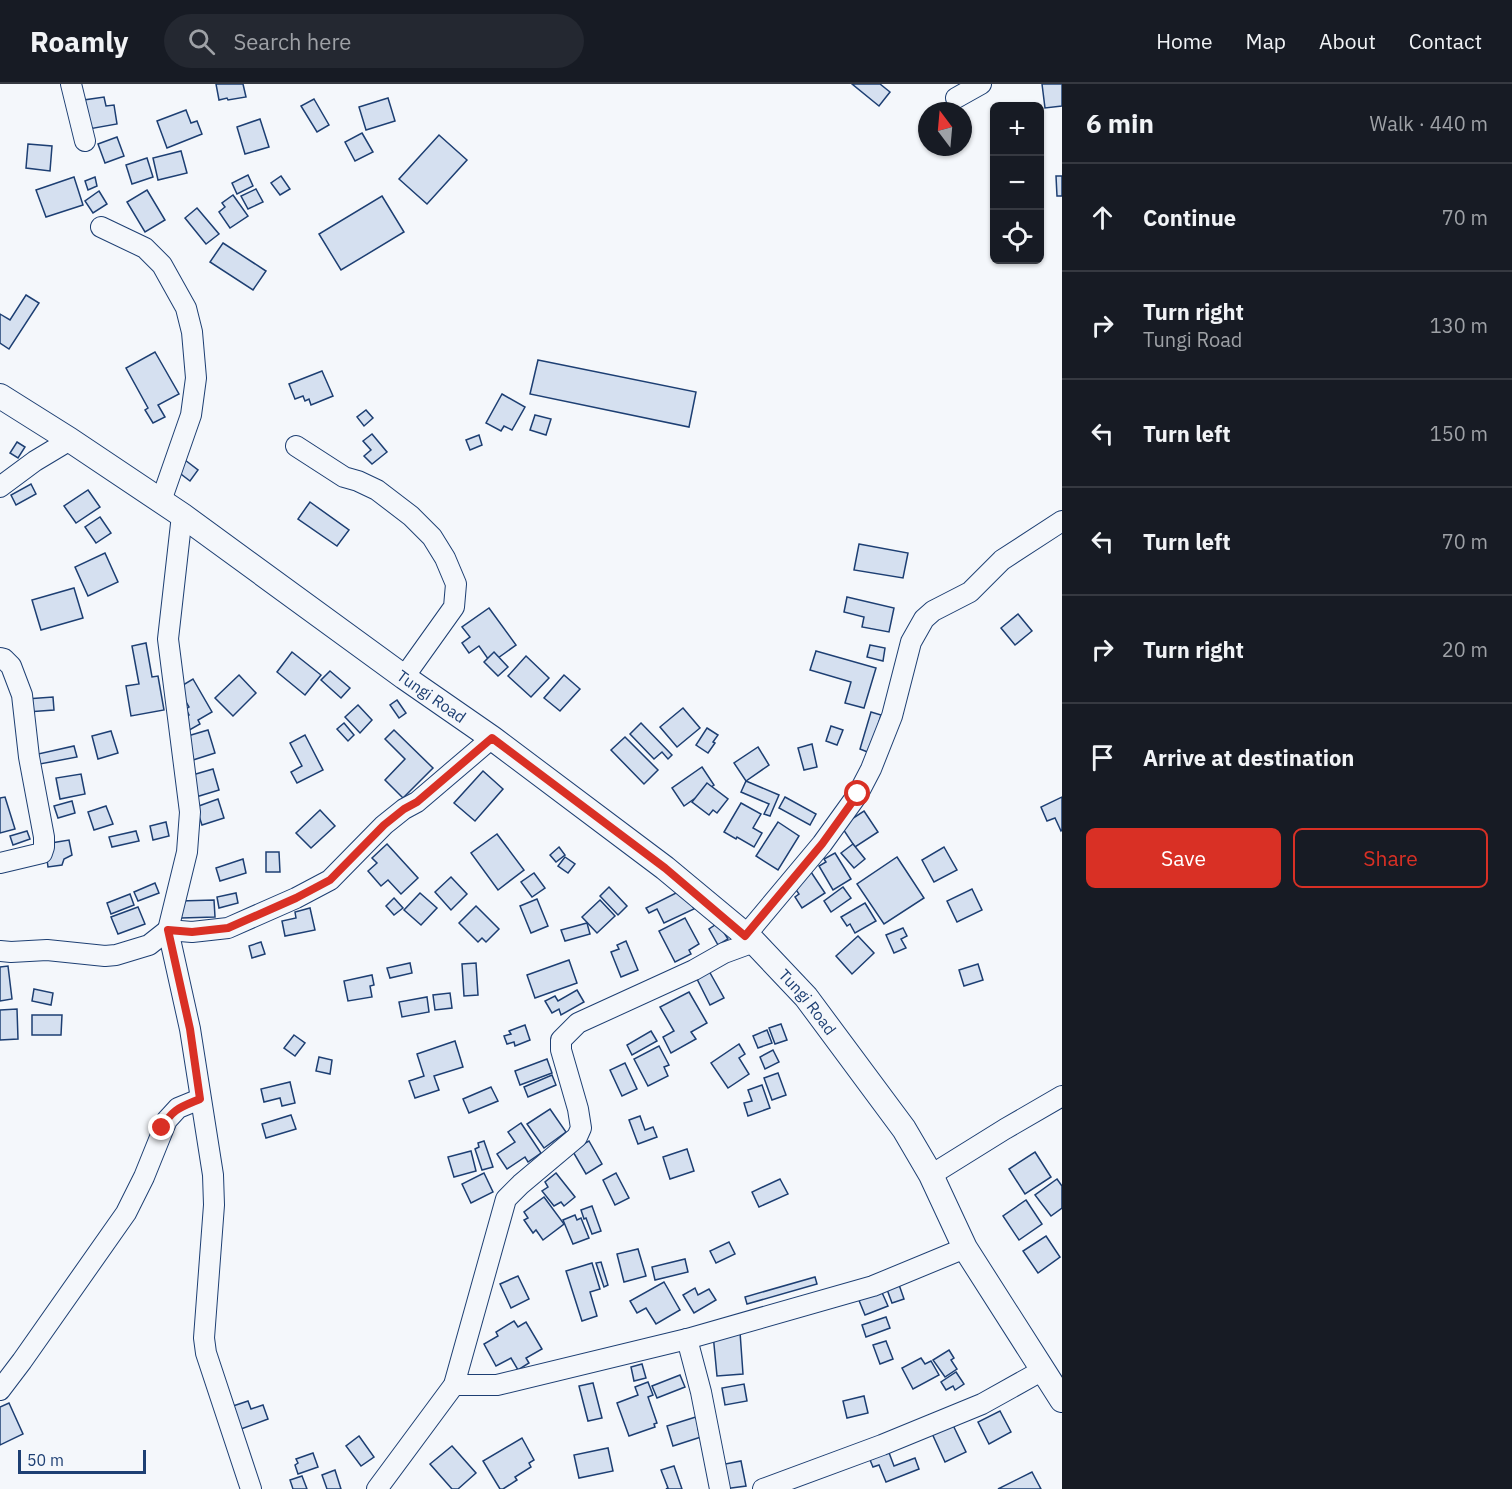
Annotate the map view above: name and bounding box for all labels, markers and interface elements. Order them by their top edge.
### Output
search box [164,14,584,68]
text: Roamly [30,23,128,60]
icon: search [185,25,218,58]
text: Search here [233,27,351,56]
text: Home [1156,27,1213,55]
text: Map [1246,27,1286,55]
text: About [1319,27,1376,55]
text: Contact [1409,27,1482,55]
north arrow [918,102,972,156]
map controls [990,102,1044,264]
button: + [990,102,1044,156]
text: 6 min [1086,106,1154,140]
text: Walk · 440 m [1370,110,1488,137]
button: − [990,156,1044,210]
icon: ahead [1086,201,1119,234]
text: Continue [1143,203,1236,232]
text: 70 m [1442,204,1488,231]
button: locate [990,210,1044,264]
text: Turn right [1143,297,1244,326]
icon: right [1086,309,1119,342]
text: 130 m [1430,312,1488,339]
text: Tungi Road [1143,326,1242,353]
icon: left [1086,417,1119,450]
text: Turn left [1143,419,1231,448]
text: 150 m [1430,420,1488,447]
icon: left [1086,525,1119,558]
text: Turn left [1143,527,1231,556]
text: 70 m [1442,528,1488,555]
icon: right [1086,633,1119,666]
text: Turn right [1143,635,1244,664]
text: 20 m [1442,636,1488,663]
street label: Tungi Road [393,665,470,727]
icon: arrive [1086,741,1119,774]
text: Arrive at destination [1143,743,1354,772]
route start [844,780,870,806]
button: Save [1086,828,1281,888]
button: Share [1293,828,1488,888]
street label: Tungi Road [775,965,841,1039]
route end [148,1114,174,1140]
scale bar [18,1447,146,1474]
text: 50 m [27,1450,64,1470]

